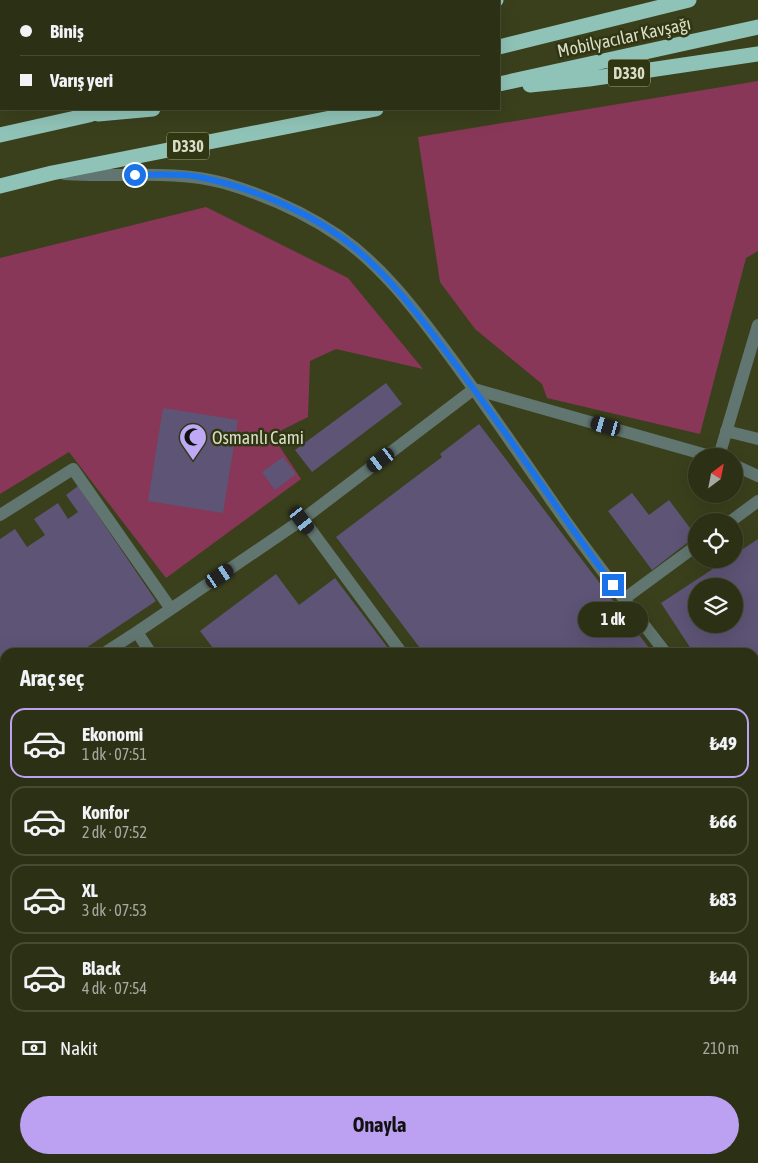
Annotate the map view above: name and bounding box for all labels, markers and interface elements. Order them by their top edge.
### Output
street label: Mobilyacılar Kavşağı [555,13,693,61]
text: Biniş [50,20,84,42]
road number: D330 [608,59,650,86]
text: Varış yeri [50,69,113,91]
road number: D330 [167,132,209,160]
route start [124,164,146,186]
car [589,415,622,437]
mosque icon: Osmanlı Cami [178,422,208,461]
place label: Osmanlı Cami [212,427,304,448]
car [364,445,397,475]
north arrow [688,448,742,502]
map controls [688,448,743,633]
car [286,504,317,536]
button: locate [688,513,743,568]
car [203,561,236,591]
route end [602,574,624,596]
button: layers [688,578,743,633]
callout: 1 dk [578,602,648,638]
text: 1 dk [601,610,625,628]
text: Araç seç [20,665,84,691]
icon: car [22,721,67,766]
text: Ekonomi [82,723,143,745]
text: ₺49 [710,732,737,754]
text: 1 dk · 07:51 [82,745,147,763]
icon: car [22,799,67,844]
text: Konfor [82,801,129,823]
text: ₺66 [710,810,737,832]
text: 2 dk · 07:52 [82,823,147,841]
icon: car [22,877,67,922]
text: XL [82,879,98,901]
text: ₺83 [710,888,737,910]
text: 3 dk · 07:53 [82,901,147,919]
icon: car [22,955,67,1000]
text: Black [82,957,120,979]
text: ₺44 [710,966,737,988]
text: 4 dk · 07:54 [82,979,147,997]
icon: cash [20,1034,48,1062]
text: Nakit [60,1037,98,1059]
text: 210 m [703,1039,739,1057]
button: Onayla [20,1096,739,1154]

